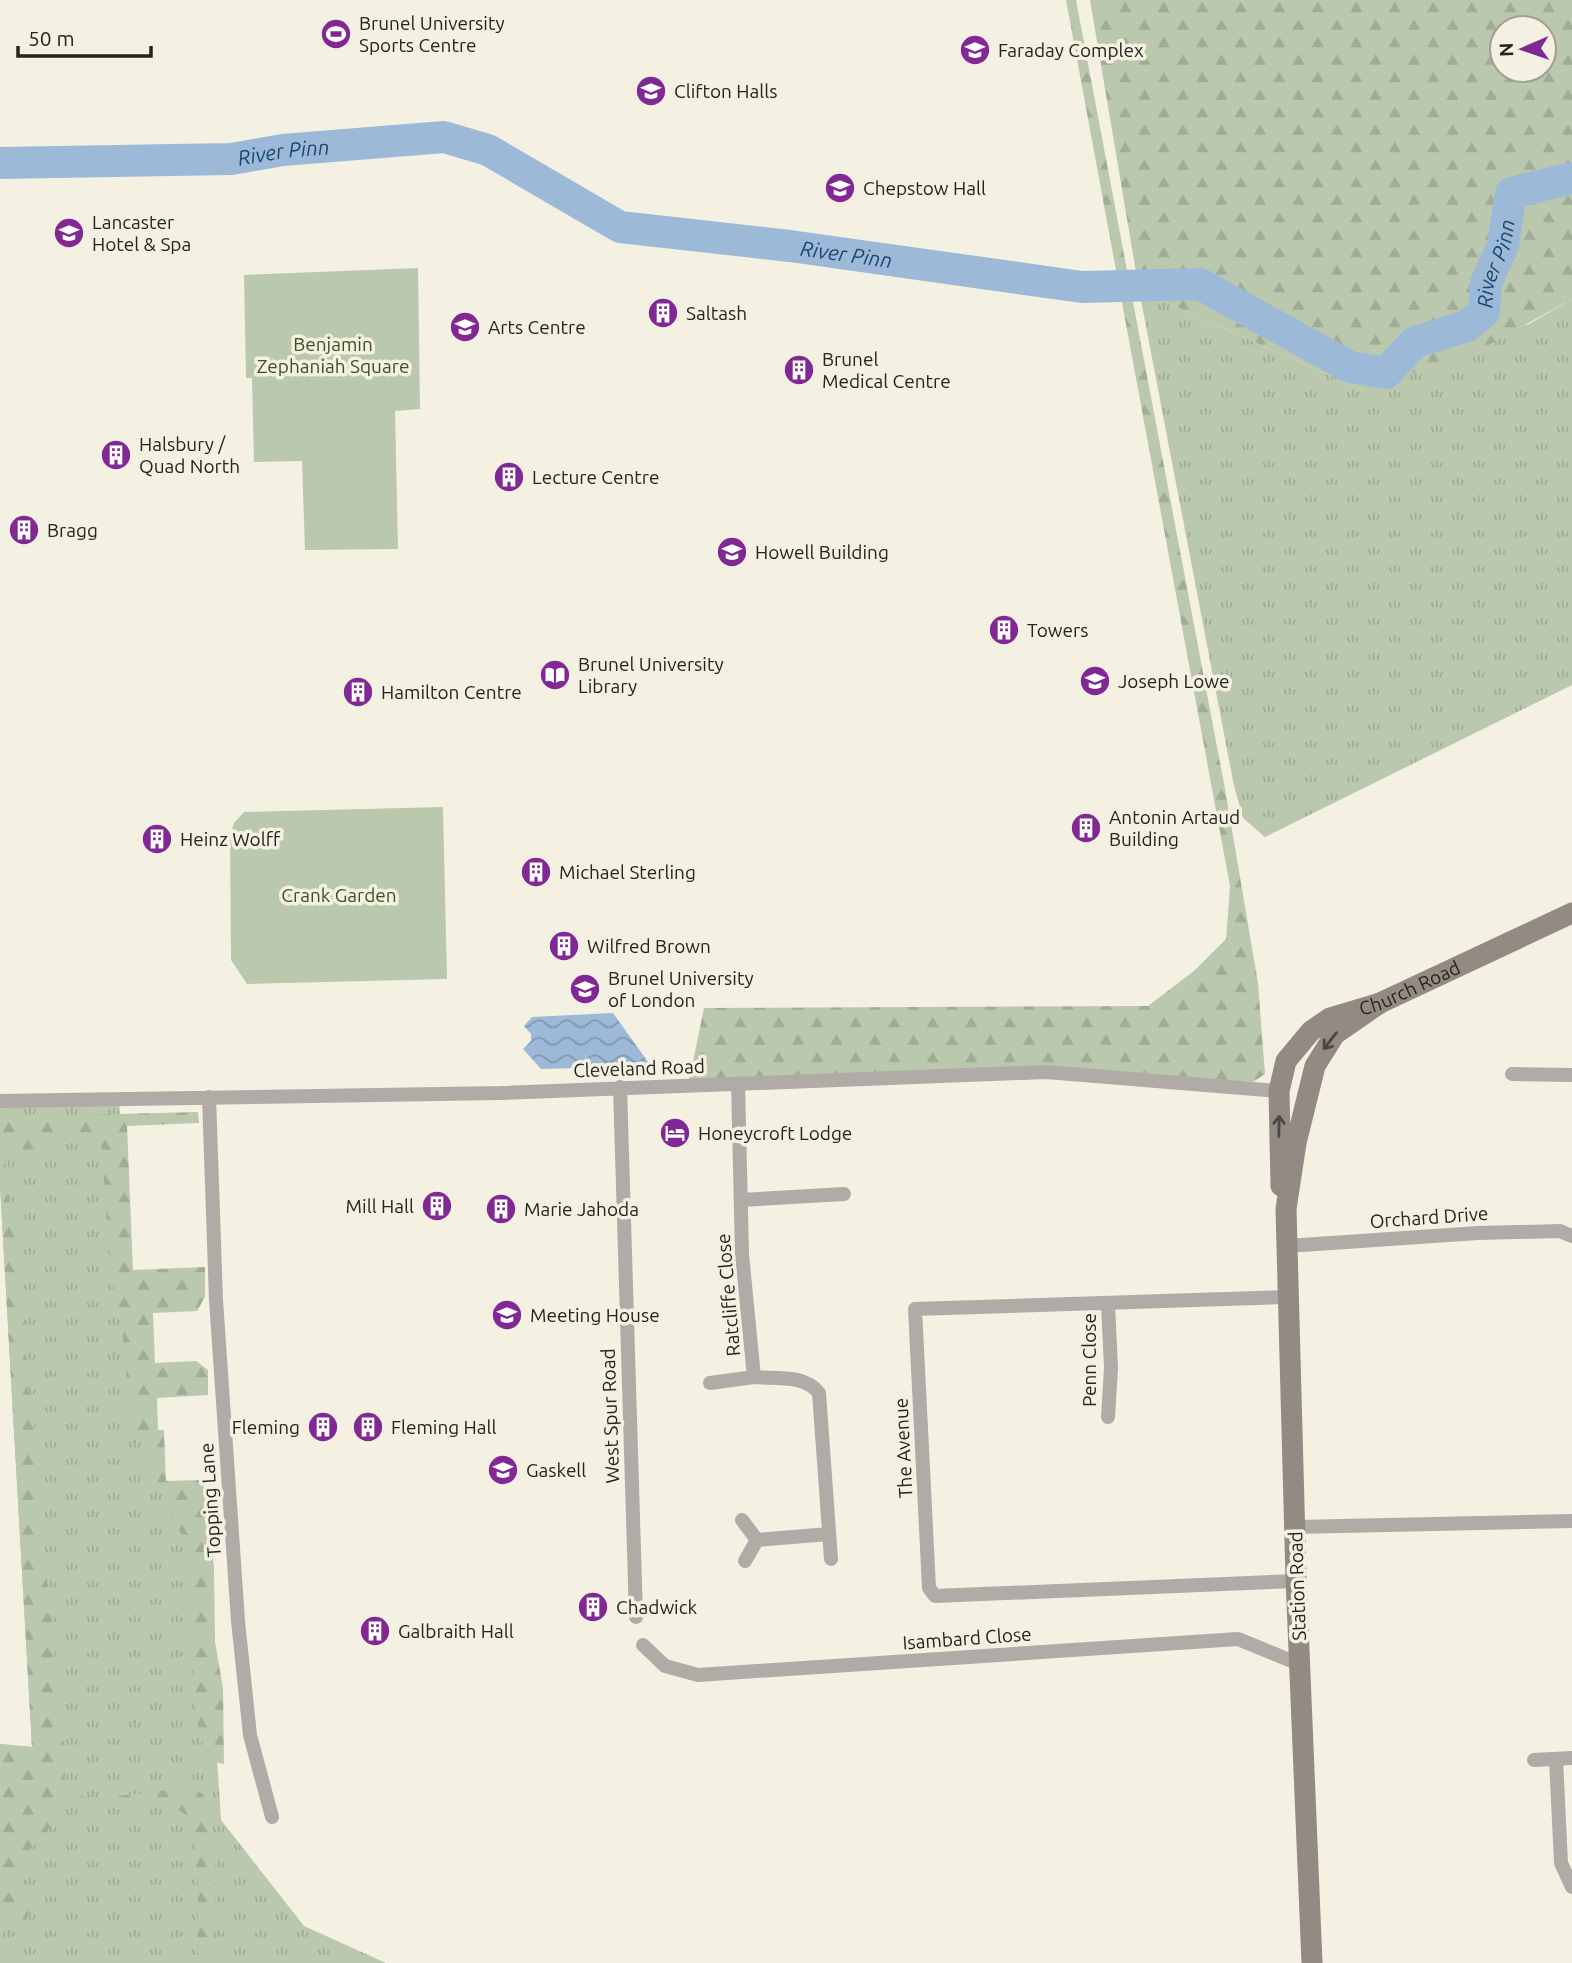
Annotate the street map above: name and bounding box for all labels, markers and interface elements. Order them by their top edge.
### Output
place label: Brunel University Sports Centre [359,12,505,56]
scale bar [18,14,150,58]
north arrow [1488,14,1558,84]
sports icon: Brunel University Sports Centre [319,17,353,51]
text: 50 m [28,26,75,50]
school or university icon: Faraday Complex [958,33,992,67]
place label: Faraday Complex [998,39,1144,61]
text: N [1495,42,1517,57]
school or university icon: Clifton Halls [634,74,668,108]
place label: Clifton Halls [674,80,777,102]
water label: River Pinn [236,134,330,170]
school or university icon: Chepstow Hall [823,171,857,205]
place label: Chepstow Hall [863,177,986,199]
place label: Lancaster Hotel & Spa [92,211,191,255]
school or university icon: Lancaster Hotel & Spa [52,216,86,250]
water label: River Pinn [1472,218,1519,309]
water label: River Pinn [799,236,894,272]
building icon: Saltash [646,296,680,330]
place label: Saltash [686,302,747,324]
school or university icon: Arts Centre [448,310,482,344]
place label: Arts Centre [488,316,586,338]
park label: Benjamin Zephaniah Square [257,333,409,377]
place label: Brunel Medical Centre [822,348,951,392]
building icon: Brunel Medical Centre [782,353,816,387]
place label: Halsbury / Quad North [139,433,240,477]
building icon: Halsbury / Quad North [99,438,133,472]
building icon: Lecture Centre [492,460,526,494]
place label: Lecture Centre [532,466,659,488]
building icon: Bragg [7,513,41,547]
place label: Bragg [47,519,98,541]
school or university icon: Howell Building [715,535,749,569]
place label: Howell Building [755,541,889,563]
building icon: Towers [987,613,1021,647]
place label: Towers [1027,619,1088,641]
place label: Brunel University Library [578,653,724,697]
library icon: Brunel University Library [538,658,572,692]
school or university icon: Joseph Lowe [1078,664,1112,698]
place label: Joseph Lowe [1118,670,1230,692]
building icon: Hamilton Centre [341,675,375,709]
place label: Hamilton Centre [381,681,522,703]
place label: Antonin Artaud Building [1109,806,1240,850]
building icon: Antonin Artaud Building [1069,811,1103,845]
building icon: Heinz Wolff [140,822,174,856]
place label: Heinz Wolff [180,828,281,850]
building icon: Michael Sterling [519,855,553,889]
place label: Michael Sterling [559,861,696,883]
park label: Crank Garden [281,884,397,906]
building icon: Wilfred Brown [547,929,581,963]
place label: Wilfred Brown [587,935,711,957]
street label: Church Road [1356,956,1464,1020]
place label: Brunel University of London [608,967,754,1011]
school or university icon: Brunel University of London [568,972,602,1006]
one-way arrow [1323,1032,1338,1050]
street label: Cleveland Road [573,1055,705,1081]
one-way arrow [1272,1114,1285,1137]
hotel icon: Honeycroft Lodge [658,1116,692,1150]
place label: Honeycroft Lodge [698,1122,852,1144]
building icon: Mill Hall [420,1189,454,1223]
building icon: Marie Jahoda [484,1192,518,1226]
place label: Mill Hall [346,1195,414,1217]
place label: Marie Jahoda [524,1198,639,1220]
street label: Orchard Drive [1369,1202,1489,1232]
street label: Ratcliffe Close [712,1233,744,1357]
school or university icon: Meeting House [490,1298,524,1332]
place label: Meeting House [530,1304,660,1326]
street label: Penn Close [1078,1313,1100,1407]
street label: West Spur Road [597,1348,623,1484]
street label: The Avenue [889,1397,917,1499]
building icon: Fleming [306,1410,340,1444]
building icon: Fleming Hall [351,1410,385,1444]
place label: Fleming [232,1416,300,1438]
place label: Fleming Hall [391,1416,497,1438]
street label: Topping Lane [195,1442,225,1558]
school or university icon: Gaskell [486,1453,520,1487]
place label: Gaskell [526,1459,586,1481]
street label: Station Road [1284,1531,1310,1641]
building icon: Chadwick [576,1590,610,1624]
place label: Chadwick [616,1596,698,1618]
building icon: Galbraith Hall [358,1614,392,1648]
place label: Galbraith Hall [398,1620,514,1642]
street label: Isambard Close [902,1623,1032,1653]

